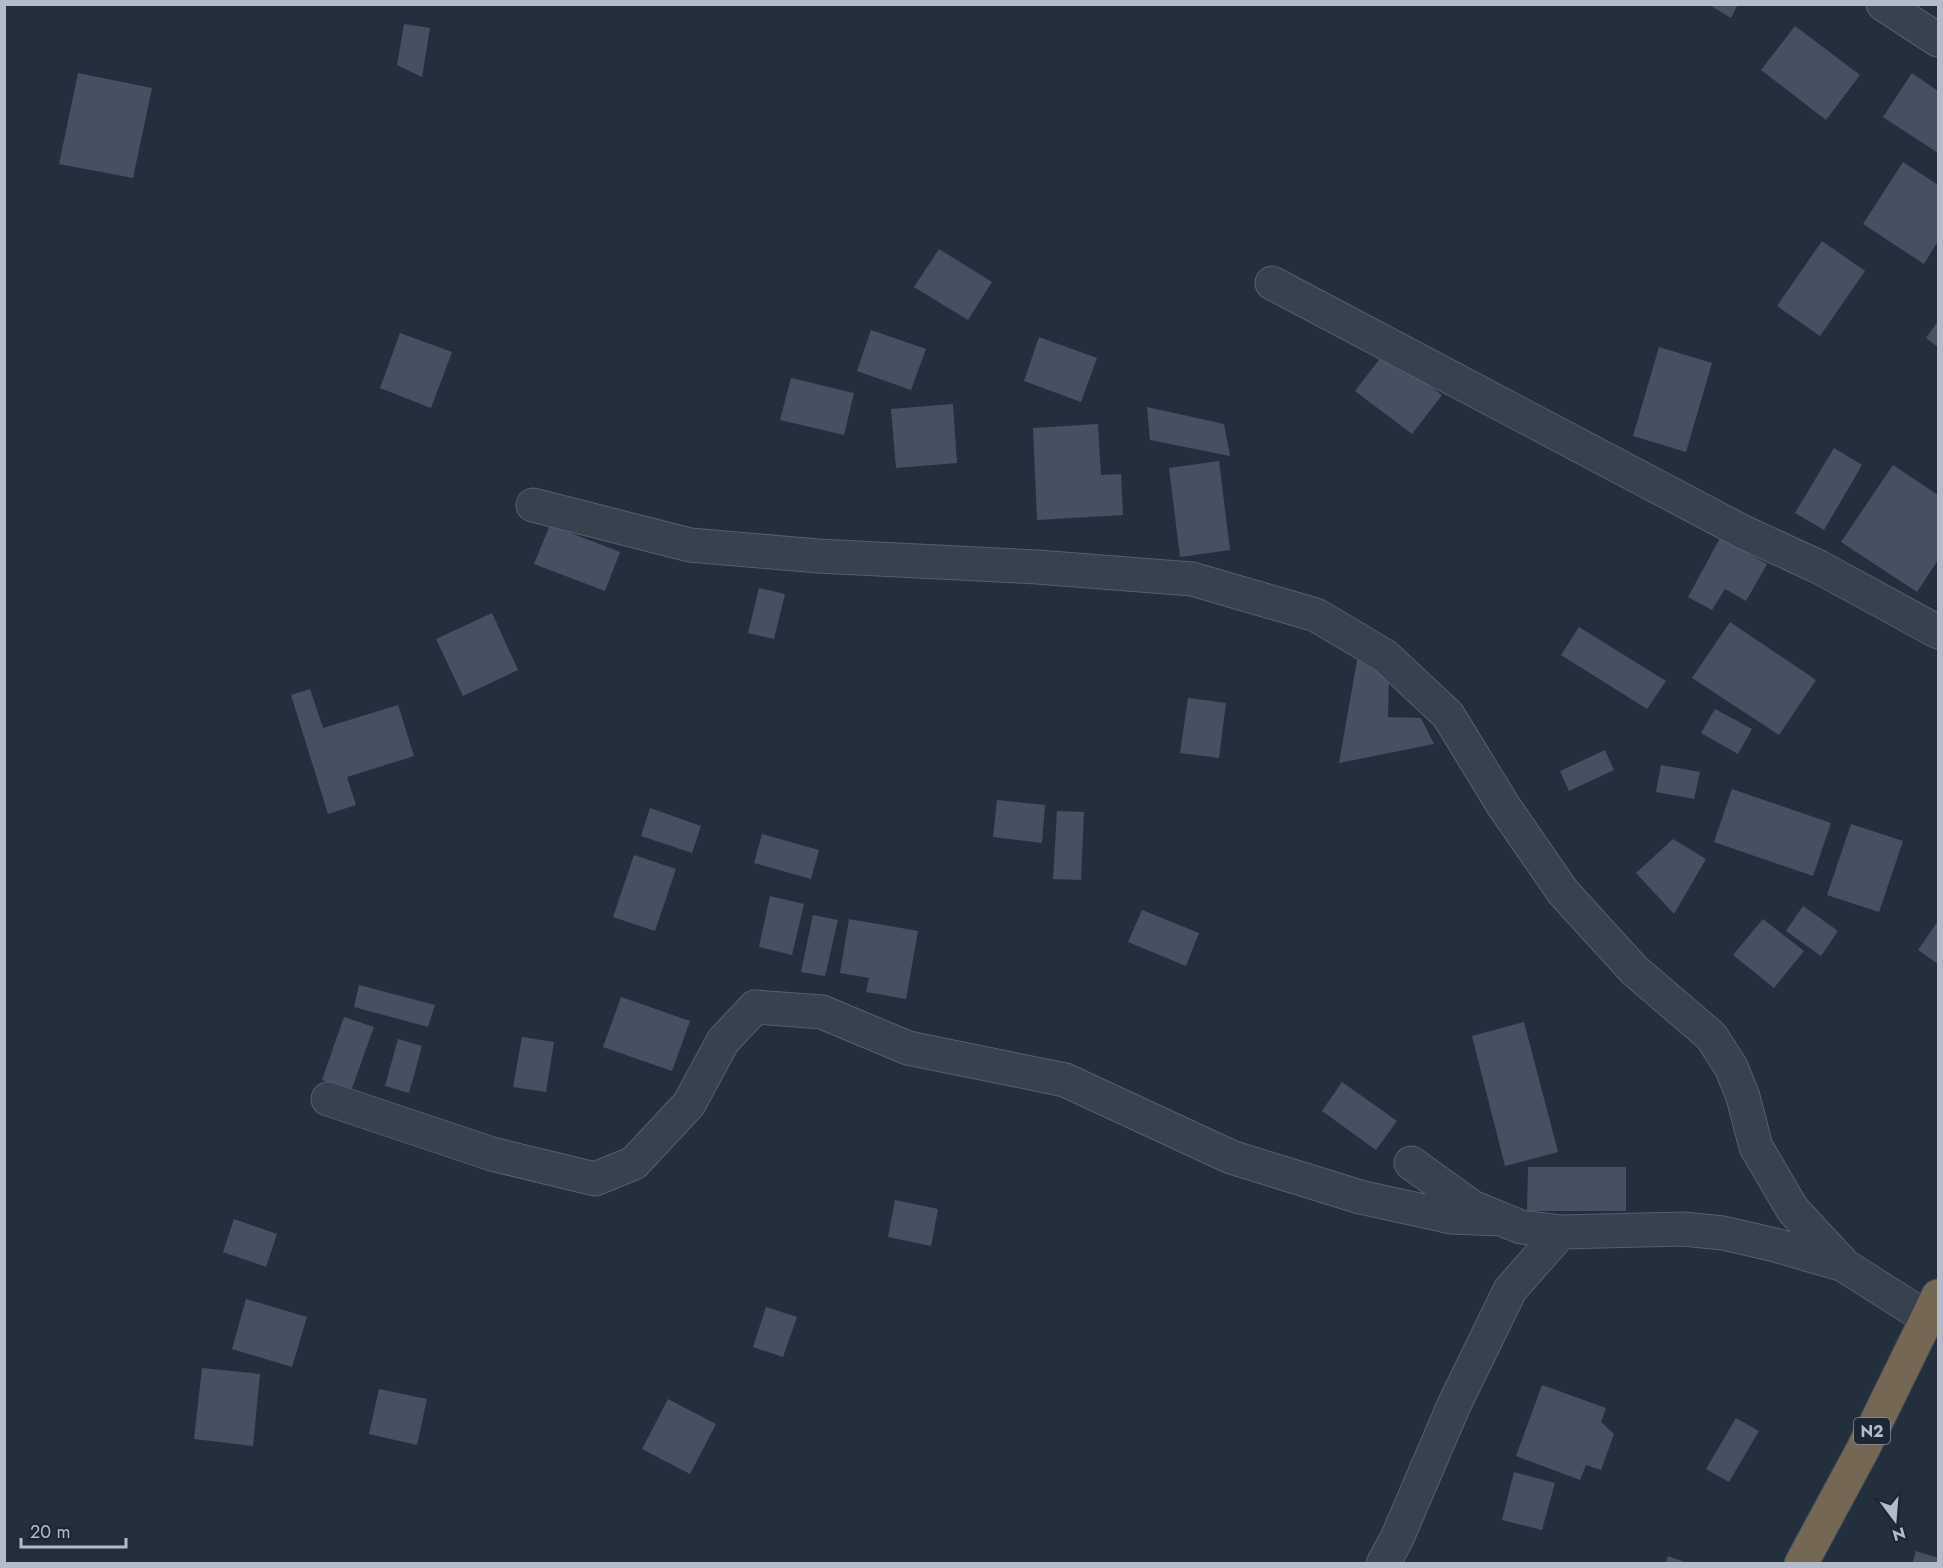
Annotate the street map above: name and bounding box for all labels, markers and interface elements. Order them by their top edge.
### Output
road number: N2 [1854,1418,1890,1444]
north arrow [1865,1490,1925,1550]
scale bar [21,1511,126,1549]
text: 20 m [30,1519,70,1545]
text: N [1890,1521,1908,1547]

